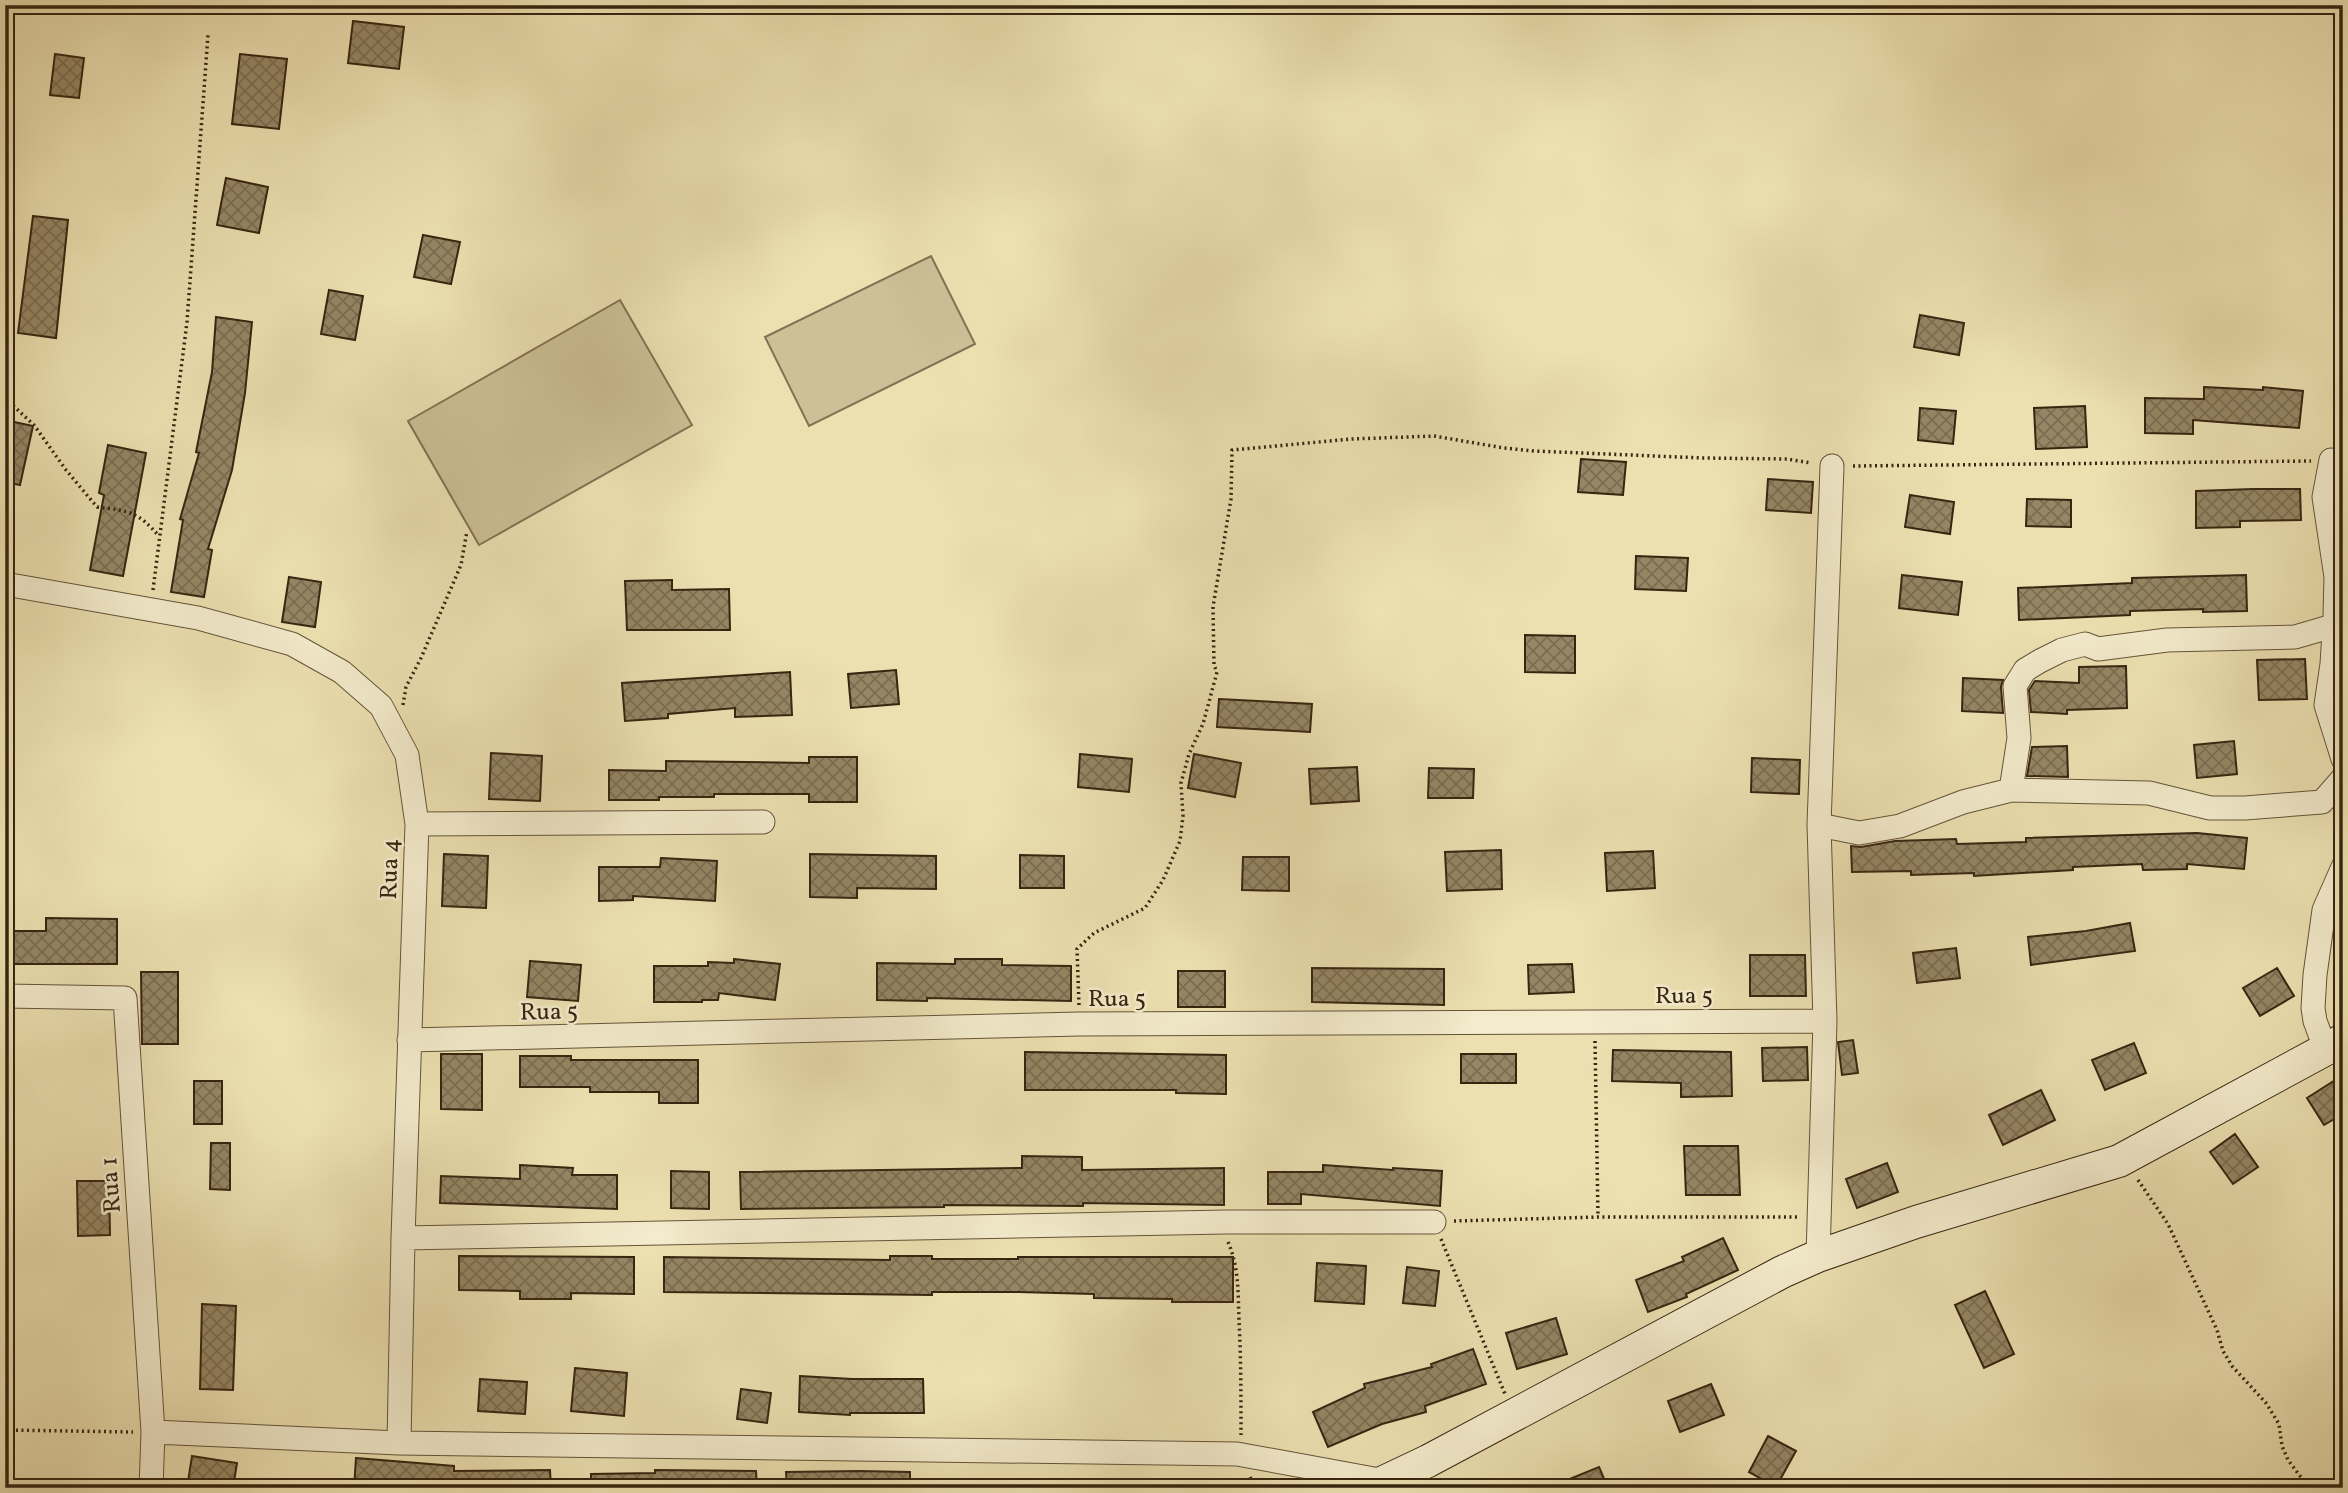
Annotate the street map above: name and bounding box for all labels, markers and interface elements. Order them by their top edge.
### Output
street label: Rua 4 [373,838,409,900]
street label: Rua 5 [1655,980,1713,1014]
street label: Rua 5 [1088,983,1146,1017]
street label: Rua 5 [520,995,578,1031]
street label: Rua 1 [93,1156,131,1214]

